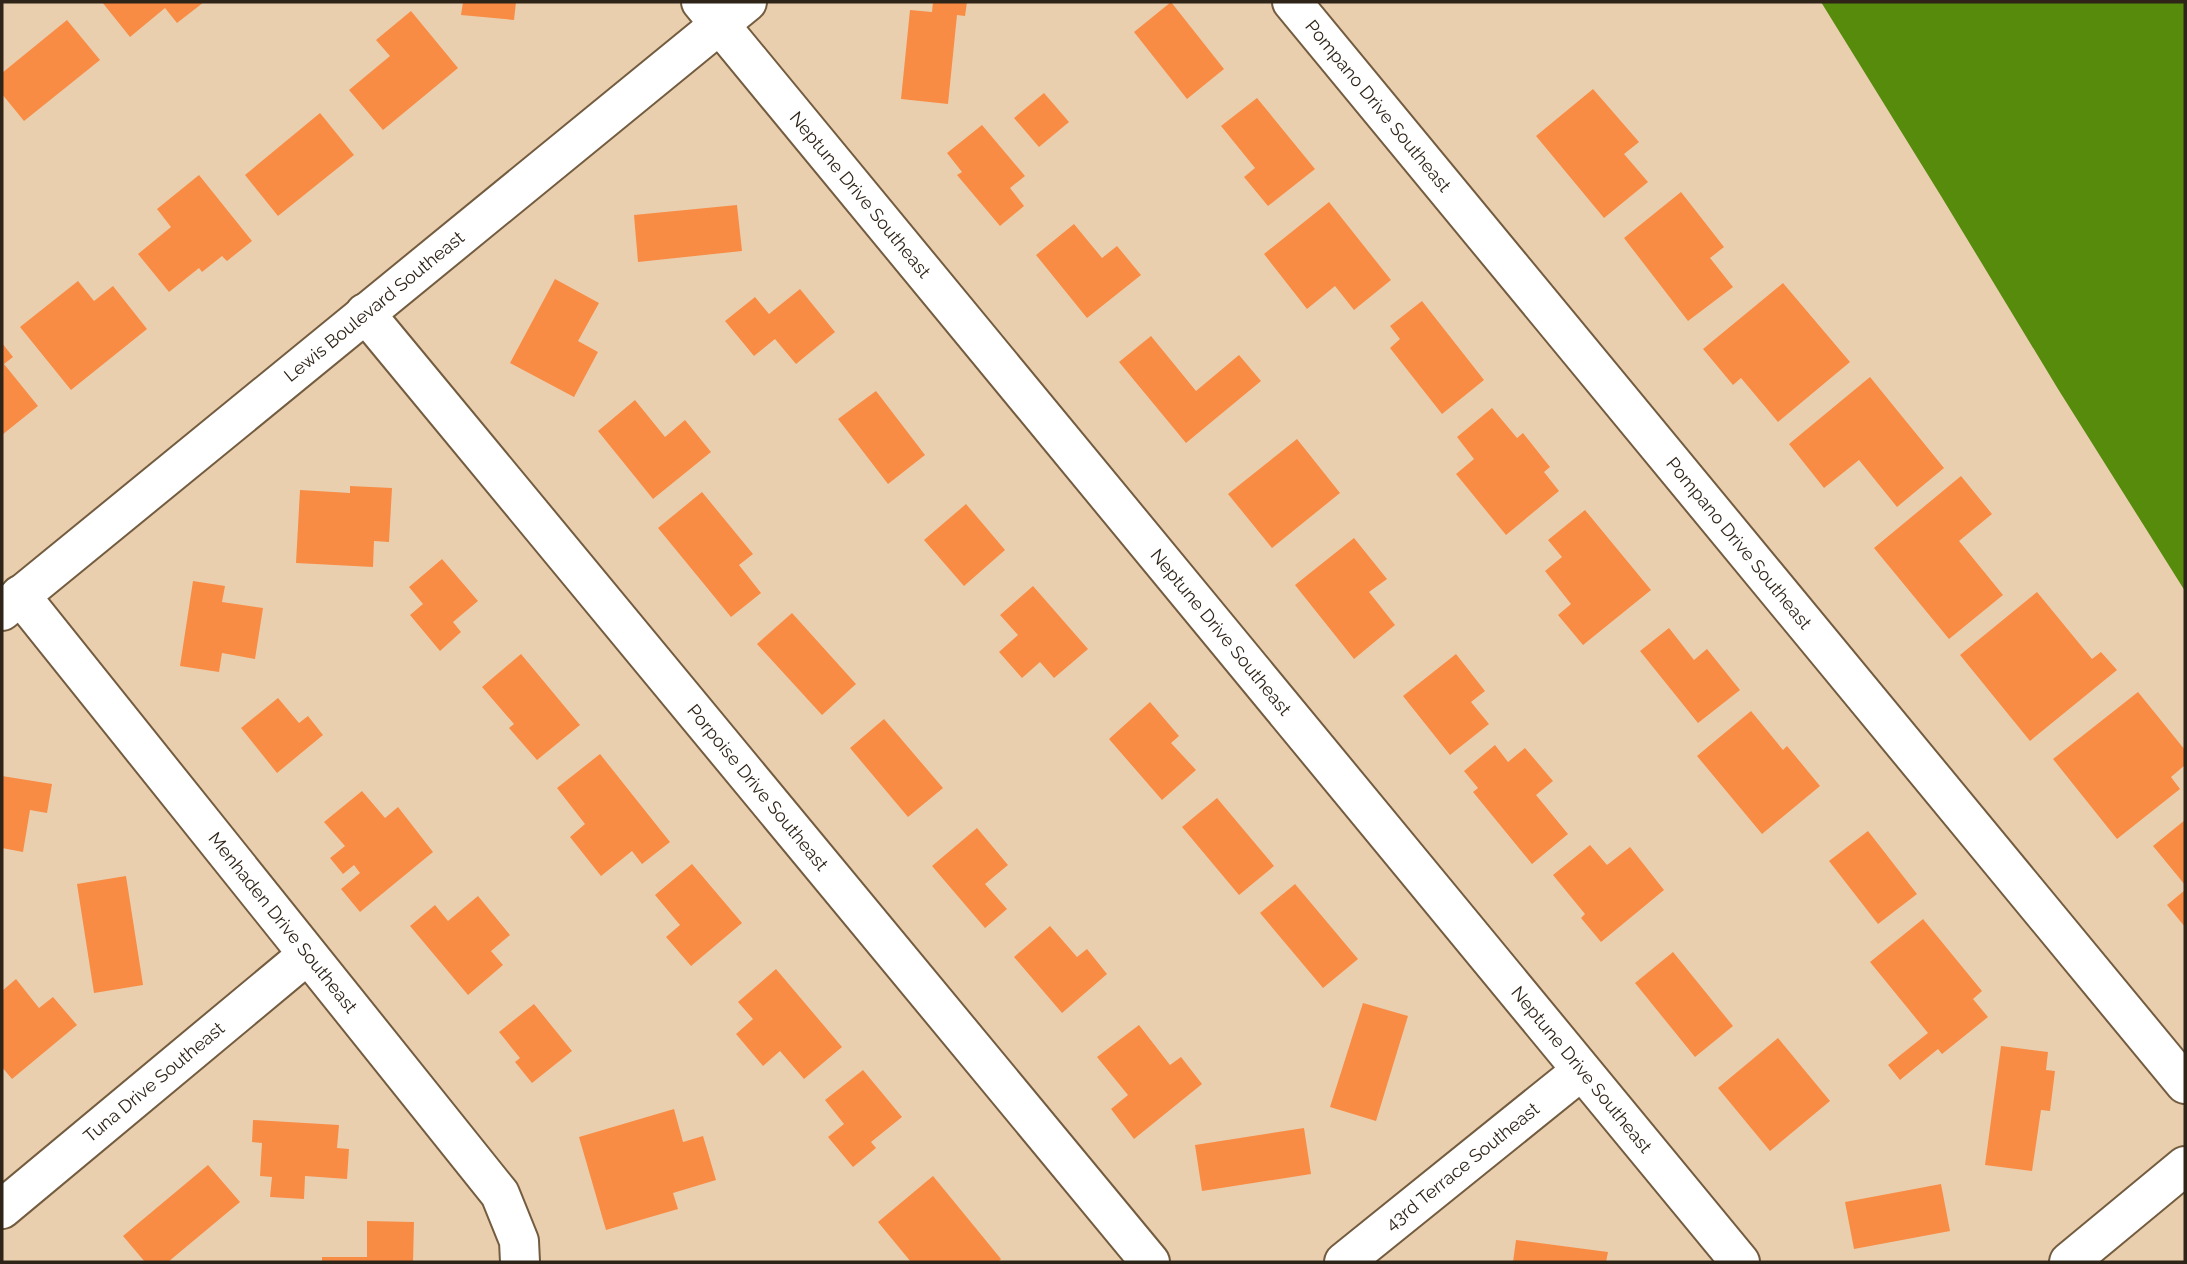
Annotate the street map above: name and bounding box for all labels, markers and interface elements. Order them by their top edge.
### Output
street label: Pompano Drive Southeast [1301,16,1455,196]
street label: Neptune Drive Southeast [786,107,935,282]
street label: Lewis Boulevard Southeast [280,226,468,386]
street label: Pompano Drive Southeast [1662,453,1816,633]
street label: Neptune Drive Southeast [1146,545,1296,719]
street label: Porpoise Drive Southeast [683,700,833,875]
street label: Menhaden Drive Southeast [204,828,362,1017]
street label: Neptune Drive Southeast [1507,982,1657,1157]
street label: Tuna Drive Southeast [79,1017,228,1147]
street label: 43rd Terrace Southeast [1381,1098,1543,1235]

